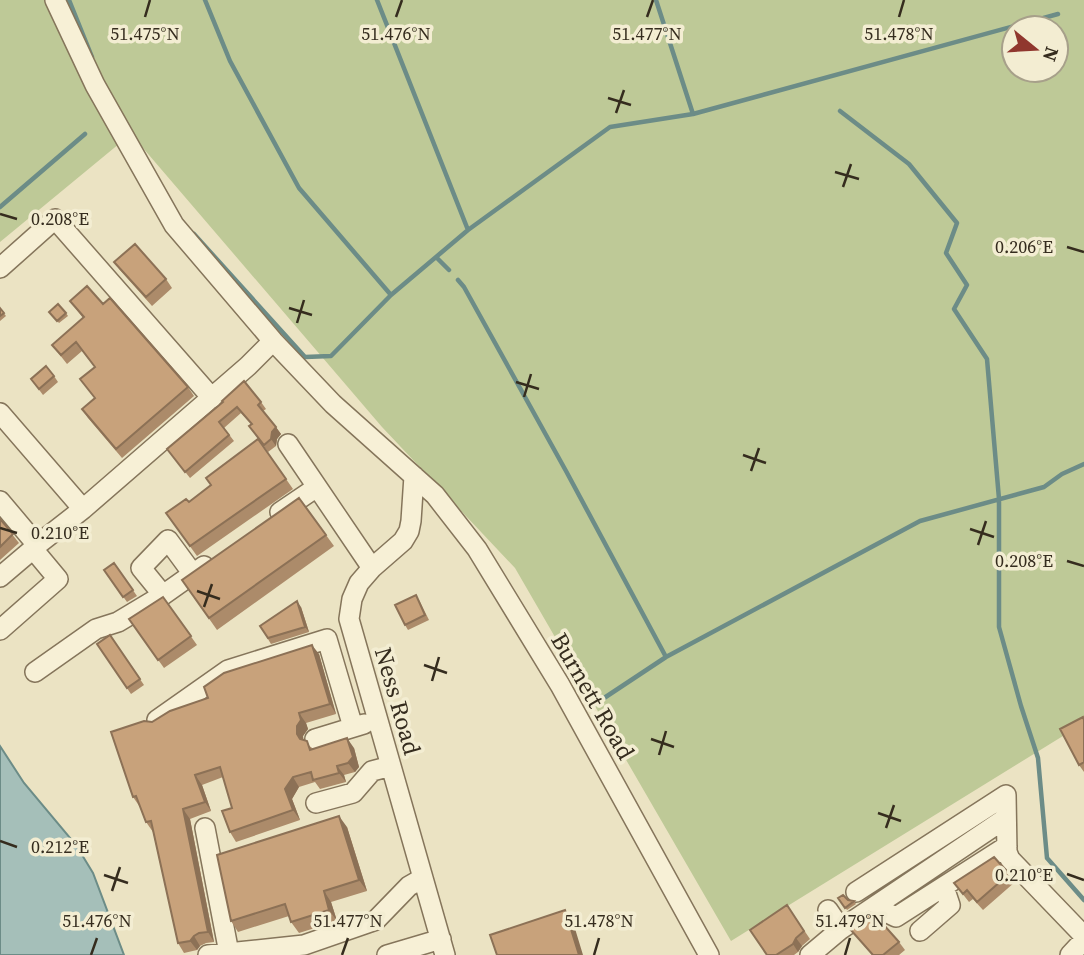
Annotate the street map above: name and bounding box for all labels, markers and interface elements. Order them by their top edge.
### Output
north arrow [1000,14,1070,84]
text: 51.475°N [110,21,180,46]
text: 51.476°N [361,21,431,46]
text: 51.477°N [612,21,682,46]
text: 51.478°N [864,21,934,46]
text: N [1037,44,1066,65]
text: 0.208°E [31,206,89,231]
text: 0.206°E [995,234,1053,259]
text: 0.210°E [31,520,89,545]
text: 0.208°E [995,548,1053,573]
street label: Burnett Road [543,627,643,766]
street label: Ness Road [367,643,429,759]
text: 0.212°E [31,834,89,859]
text: 0.210°E [995,862,1053,887]
text: 51.476°N [62,908,132,933]
text: 51.477°N [313,908,383,933]
text: 51.478°N [564,908,634,933]
text: 51.479°N [815,908,885,933]

